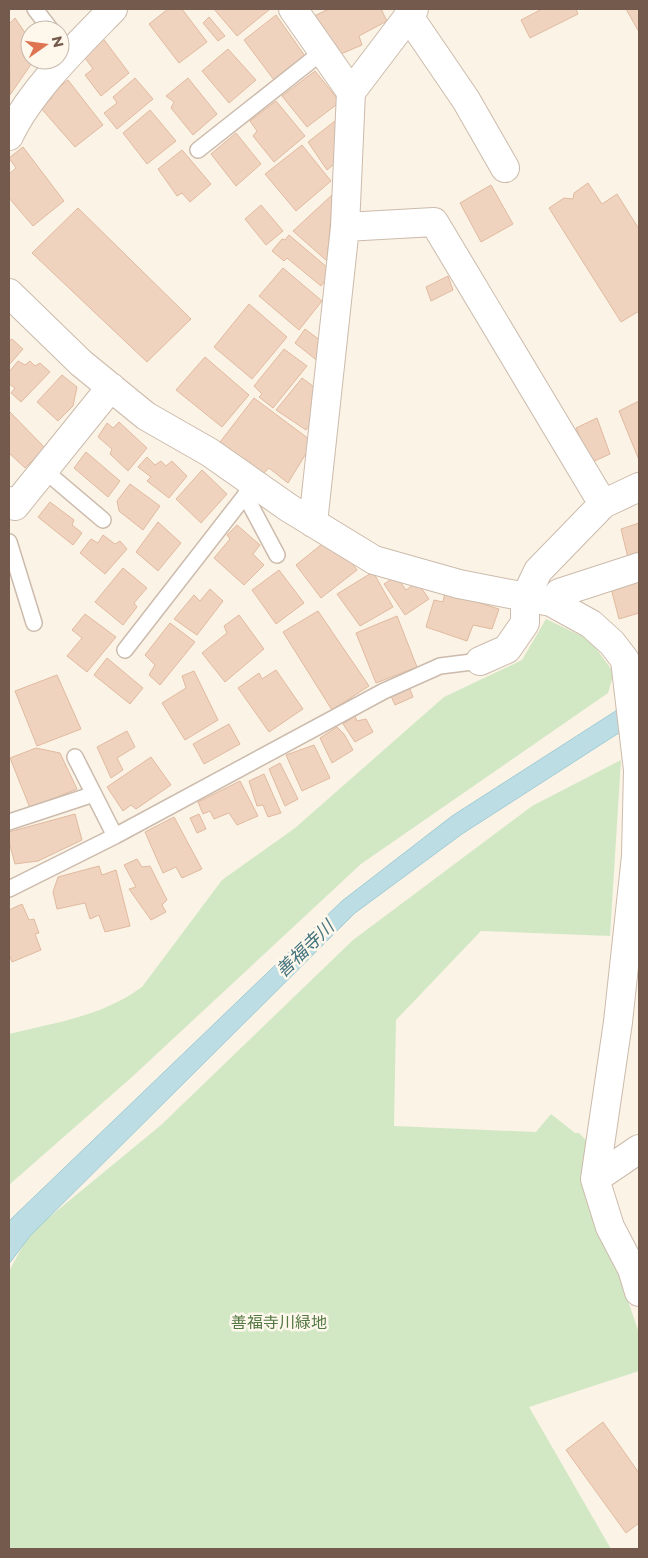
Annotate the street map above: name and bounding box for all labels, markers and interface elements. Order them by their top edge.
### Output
north arrow [20,20,70,70]
text: N [48,34,68,50]
water label: 善福寺川 [271,915,340,982]
park label: 善福寺川緑地 [231,1313,327,1332]

